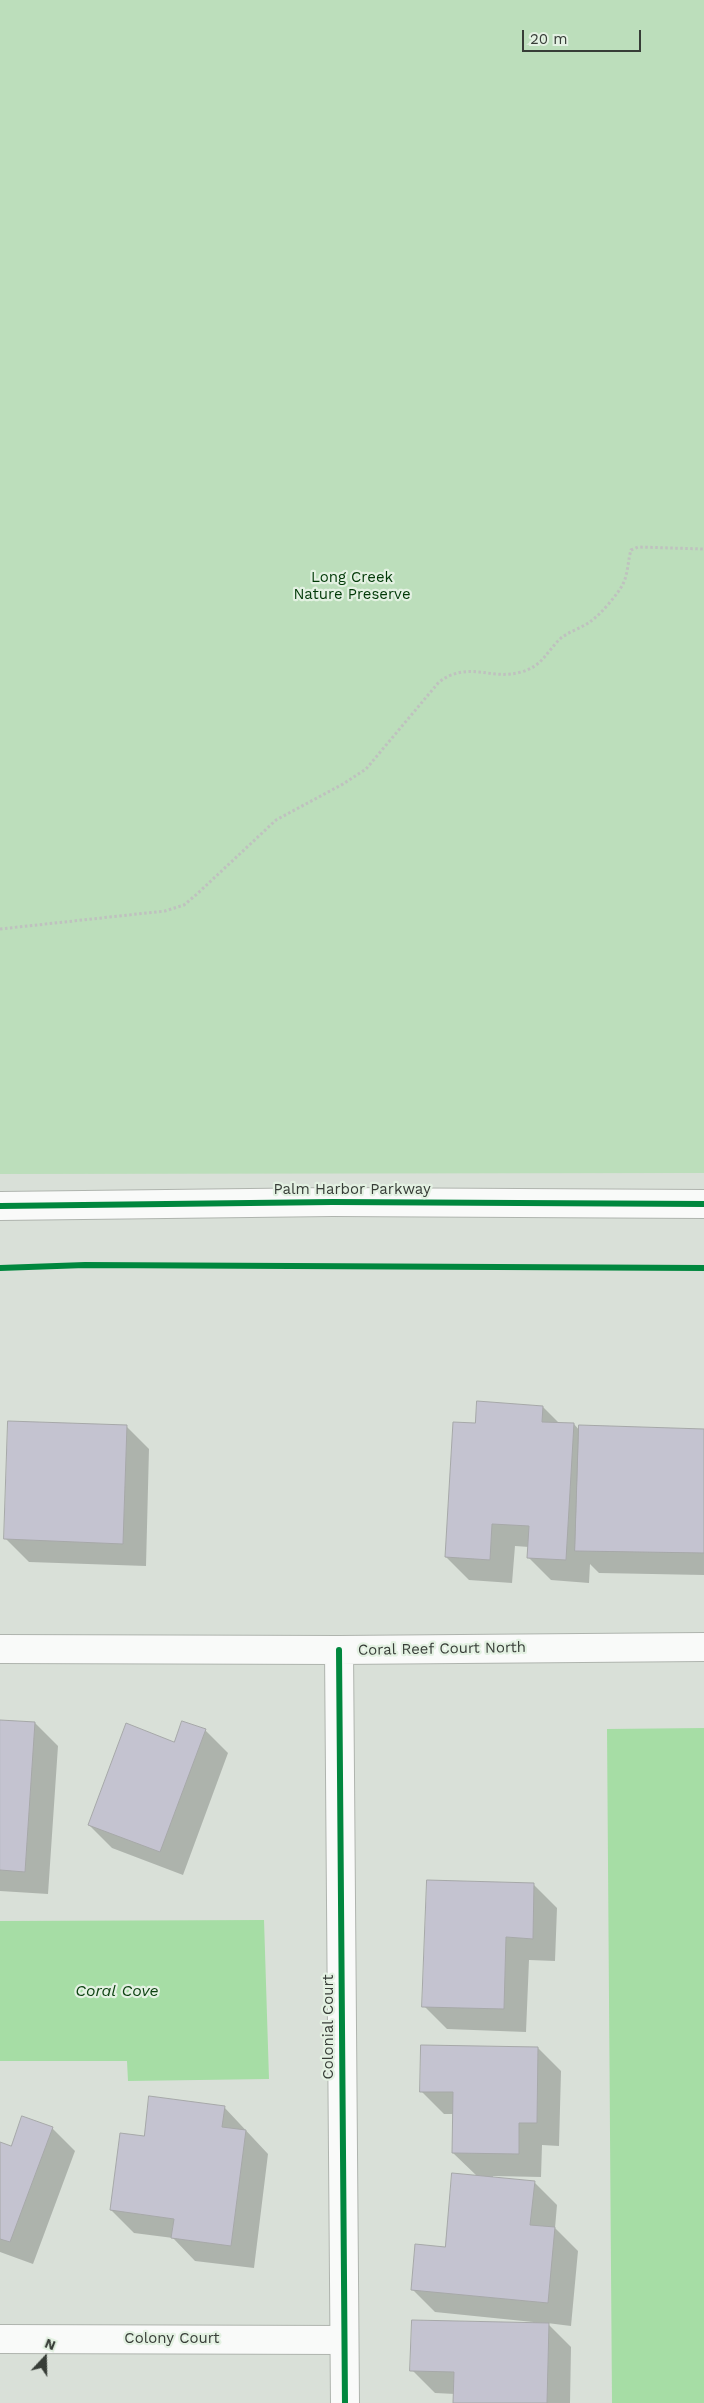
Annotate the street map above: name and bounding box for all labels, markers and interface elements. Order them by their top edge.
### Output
scale bar [524,20,643,52]
text: 20 m [530,30,568,48]
park label: Long Creek Nature Preserve [293,569,411,604]
street label: Palm Harbor Parkway [273,1181,431,1199]
street label: Coral Reef Court North [358,1639,526,1659]
street label: Colonial Court [320,1975,338,2079]
water label: Coral Cove [75,1981,159,2001]
street label: Colony Court [124,2330,220,2348]
north arrow [20,2333,70,2383]
text: N [43,2335,58,2353]

